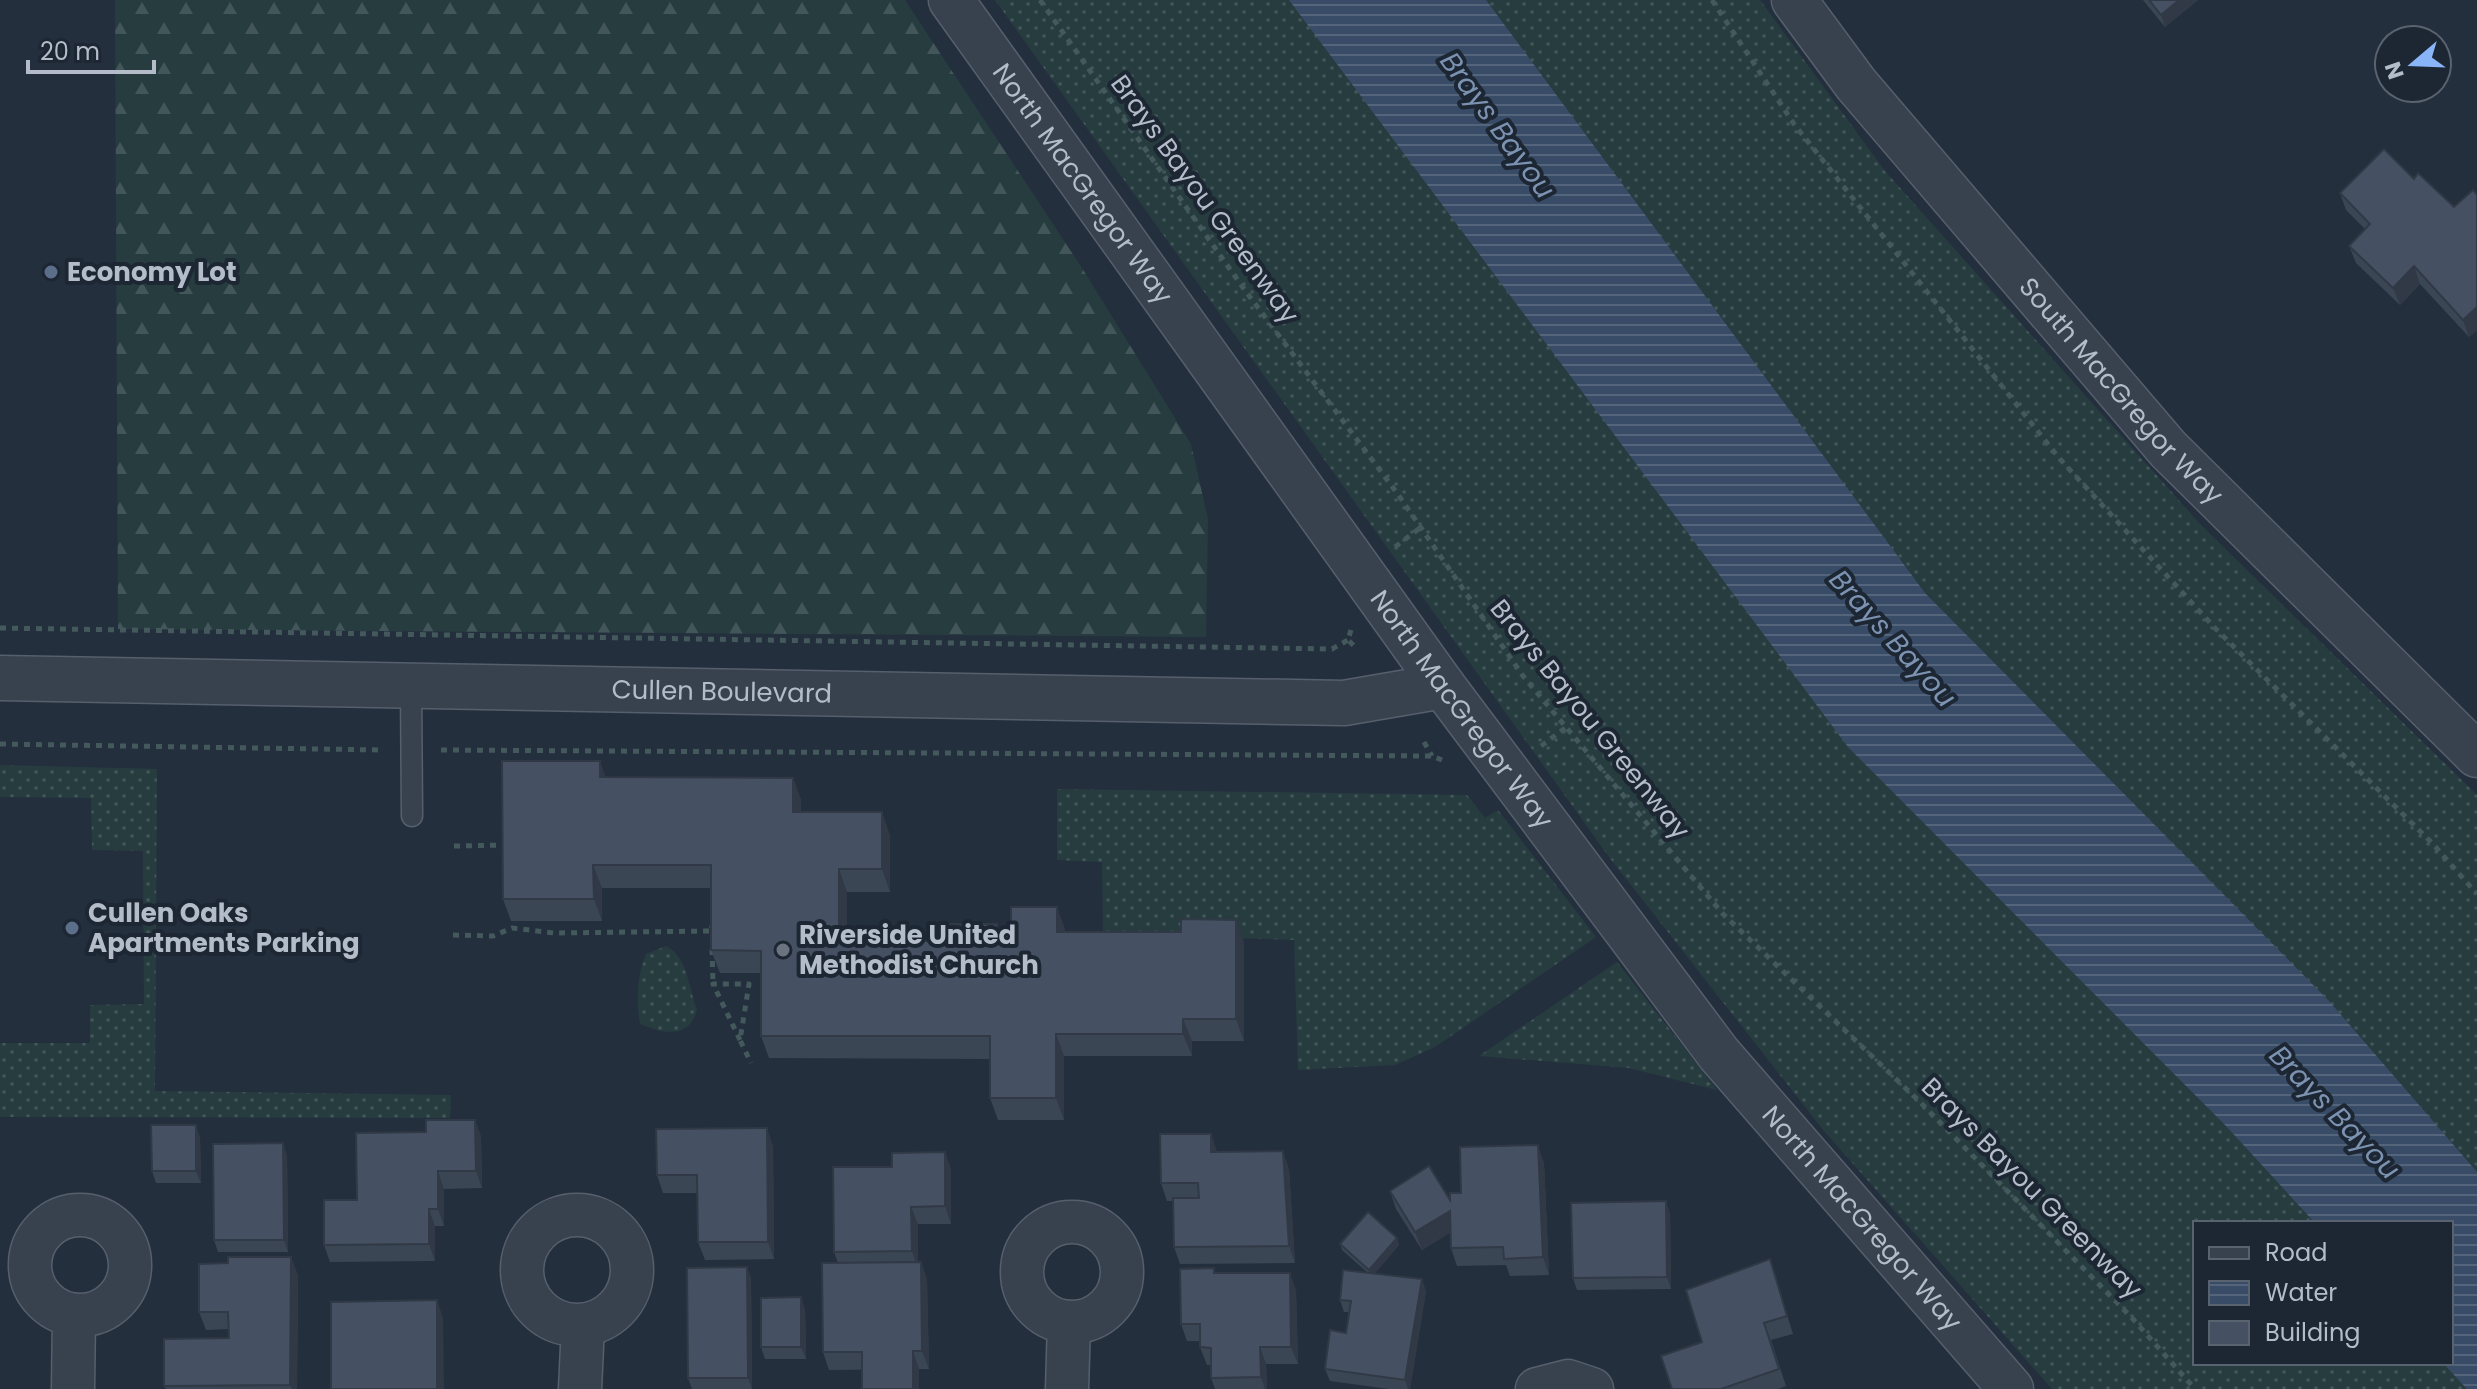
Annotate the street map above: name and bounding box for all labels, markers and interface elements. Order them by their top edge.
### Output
scale bar [28,24,154,74]
north arrow [2373,24,2453,104]
text: 20 m [40,35,100,68]
water label: Brays Bayou [1431,44,1564,207]
street label: North MacGregor Way [984,56,1181,311]
text: N [2377,57,2412,83]
street label: Brays Bayou Greenway [1103,67,1308,331]
place label: Economy Lot [67,254,236,290]
marker: Economy Lot [42,263,60,281]
street label: South MacGregor Way [2011,270,2232,512]
water label: Brays Bayou [1820,561,1965,716]
street label: North MacGregor Way [1362,583,1562,836]
street label: Brays Bayou Greenway [1482,591,1698,847]
street label: Cullen Boulevard [611,671,832,711]
place label: Cullen Oaks Apartments Parking [88,895,360,961]
place label: Riverside United Methodist Church [799,917,1039,983]
marker: Cullen Oaks Apartments Parking [63,919,81,937]
marker: Riverside United Methodist Church [774,941,792,959]
water label: Brays Bayou [2261,1037,2409,1188]
street label: Brays Bayou Greenway [1914,1070,2151,1307]
street label: North MacGregor Way [1754,1098,1971,1339]
legend [2193,1221,2453,1365]
text: Road [2265,1236,2327,1269]
text: Water [2265,1276,2337,1309]
text: Building [2265,1316,2361,1349]

